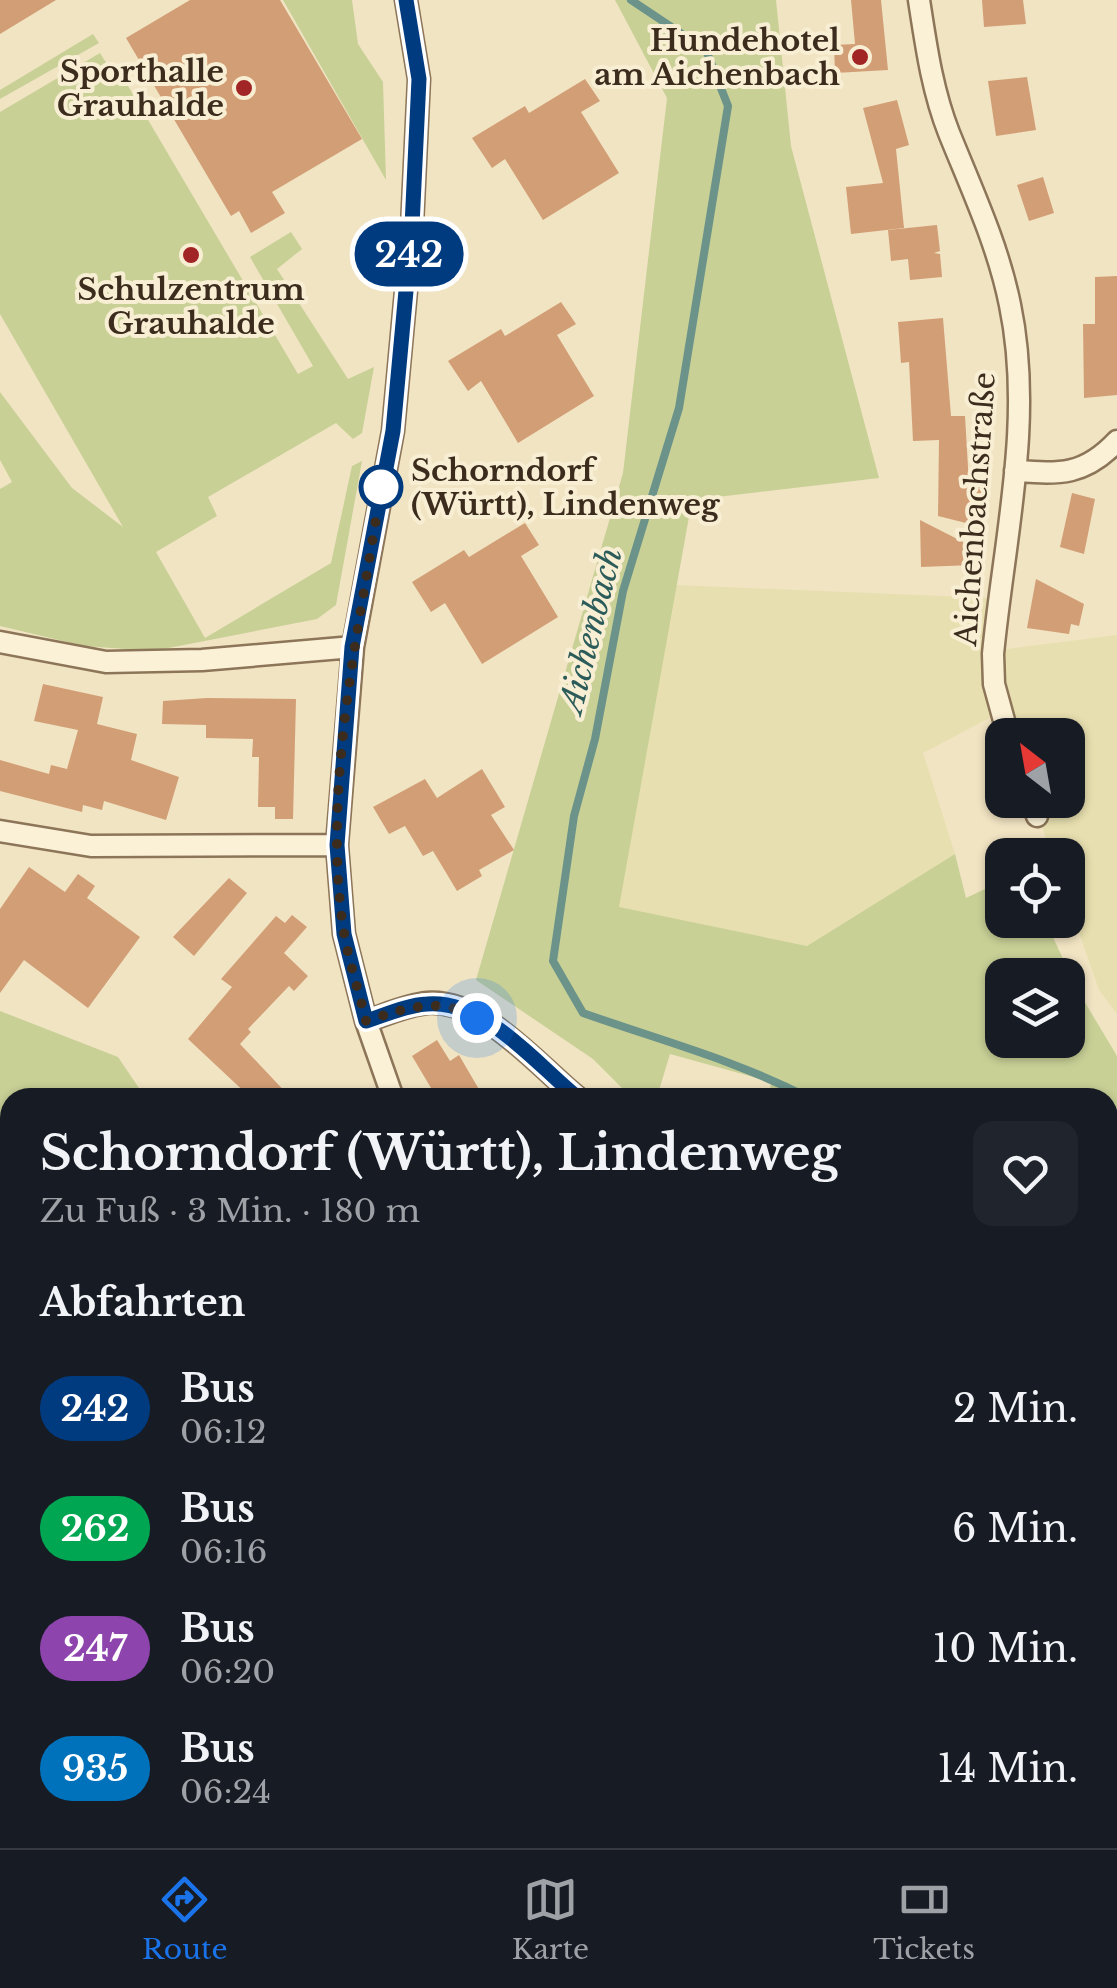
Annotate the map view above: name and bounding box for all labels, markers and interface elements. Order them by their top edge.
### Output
place label: Hundehotel am Aichenbach [594,22,841,93]
marker: Hundehotel am Aichenbach [849,46,871,68]
place label: Sporthalle Grauhalde [57,53,224,124]
marker: Sporthalle Grauhalde [233,77,255,99]
line badge: 242 [352,222,466,286]
text: 242 [375,233,443,276]
marker: Schulzentrum Grauhalde [180,244,202,266]
place label: Schulzentrum Grauhalde [77,271,305,342]
street label: Aichenbachstraße [947,371,1003,648]
place label: Schorndorf (Württ), Lindenweg [411,452,720,523]
marker: Schorndorf (Württ), Lindenweg [360,466,402,508]
water label: Aichenbach [550,543,631,720]
north arrow [985,718,1085,818]
map controls [985,718,1085,1058]
button: locate [985,838,1085,938]
button: layers [985,958,1085,1058]
your location [452,993,502,1043]
button: heart [973,1121,1078,1226]
text: Schorndorf (Württ), Lindenweg [40,1123,840,1183]
text: Zu Fuß · 3 Min. · 180 m [40,1191,420,1231]
text: Abfahrten [40,1279,245,1326]
text: Bus [180,1365,255,1412]
text: 2 Min. [953,1385,1078,1432]
text: 242 [61,1387,129,1430]
text: 06:12 [180,1412,267,1452]
text: Bus [180,1485,255,1532]
text: 6 Min. [952,1505,1078,1552]
text: 262 [60,1507,130,1550]
text: 06:16 [180,1532,267,1572]
text: Bus [180,1605,255,1652]
text: 10 Min. [932,1625,1078,1672]
text: 247 [63,1627,127,1670]
text: 06:20 [180,1652,275,1692]
text: Bus [180,1725,255,1772]
text: 14 Min. [937,1745,1078,1792]
text: 935 [62,1747,128,1790]
text: 06:24 [180,1772,271,1812]
tab: Route [142,1872,228,1967]
tab: Karte [512,1872,589,1967]
tab: Tickets [873,1872,975,1967]

